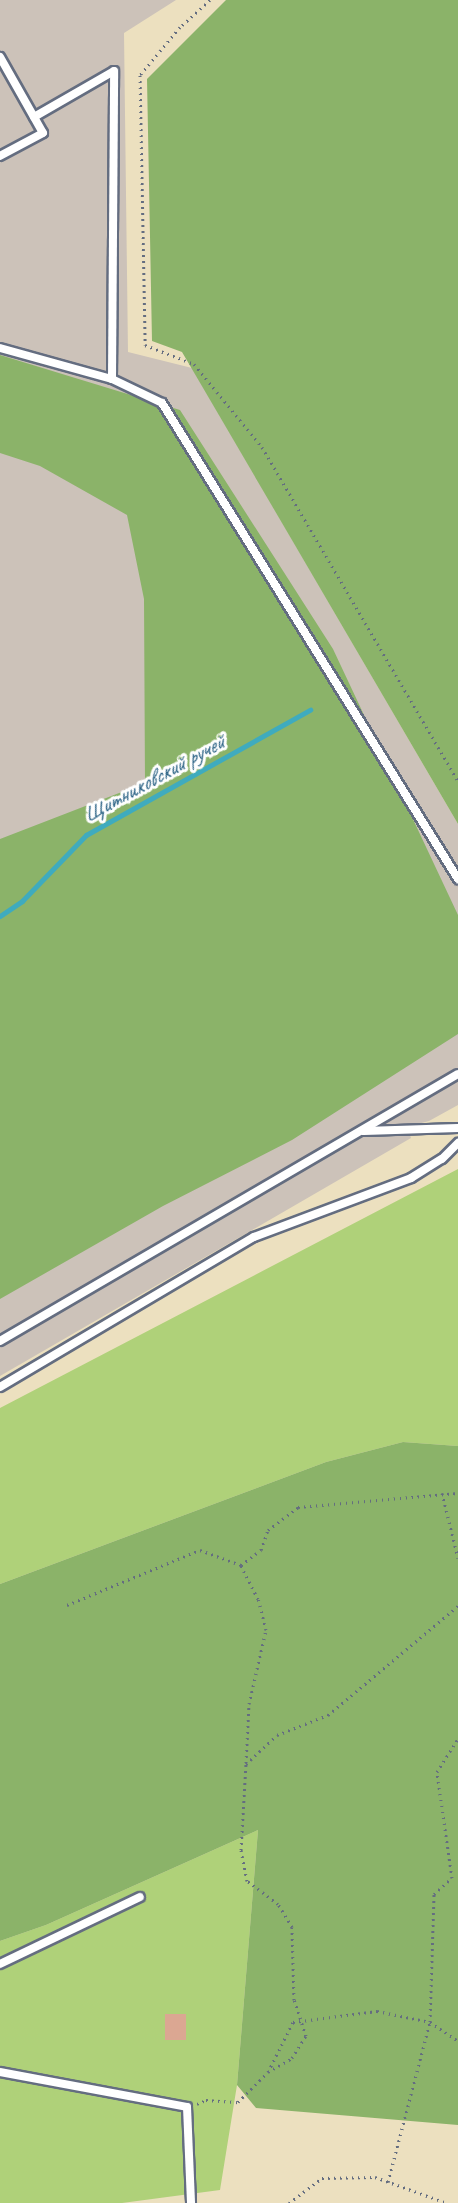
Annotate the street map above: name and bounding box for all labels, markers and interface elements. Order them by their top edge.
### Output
water label: Щитниковский ручей [79,729,229,829]

